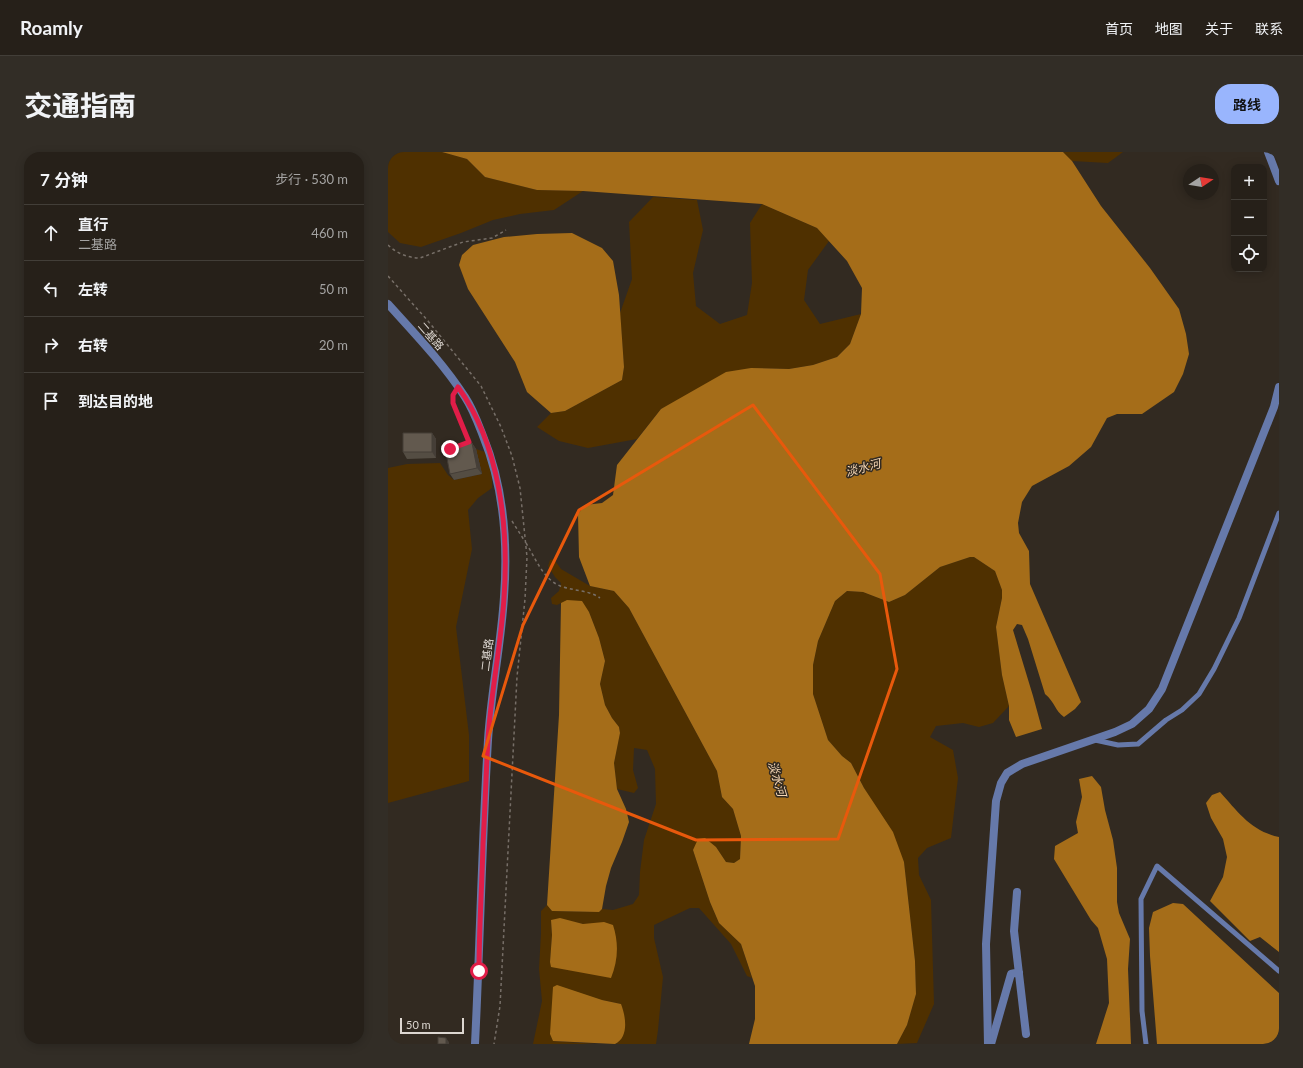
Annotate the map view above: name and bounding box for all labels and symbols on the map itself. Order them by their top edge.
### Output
north arrow [1183,164,1219,200]
street label: 二基路 [416,319,447,352]
route end [441,440,459,458]
water label: 淡水河 [844,455,884,479]
street label: 二基路 [478,638,495,672]
water label: 淡水河 [765,759,790,800]
route start [470,962,488,980]
scale bar [400,1016,464,1035]

